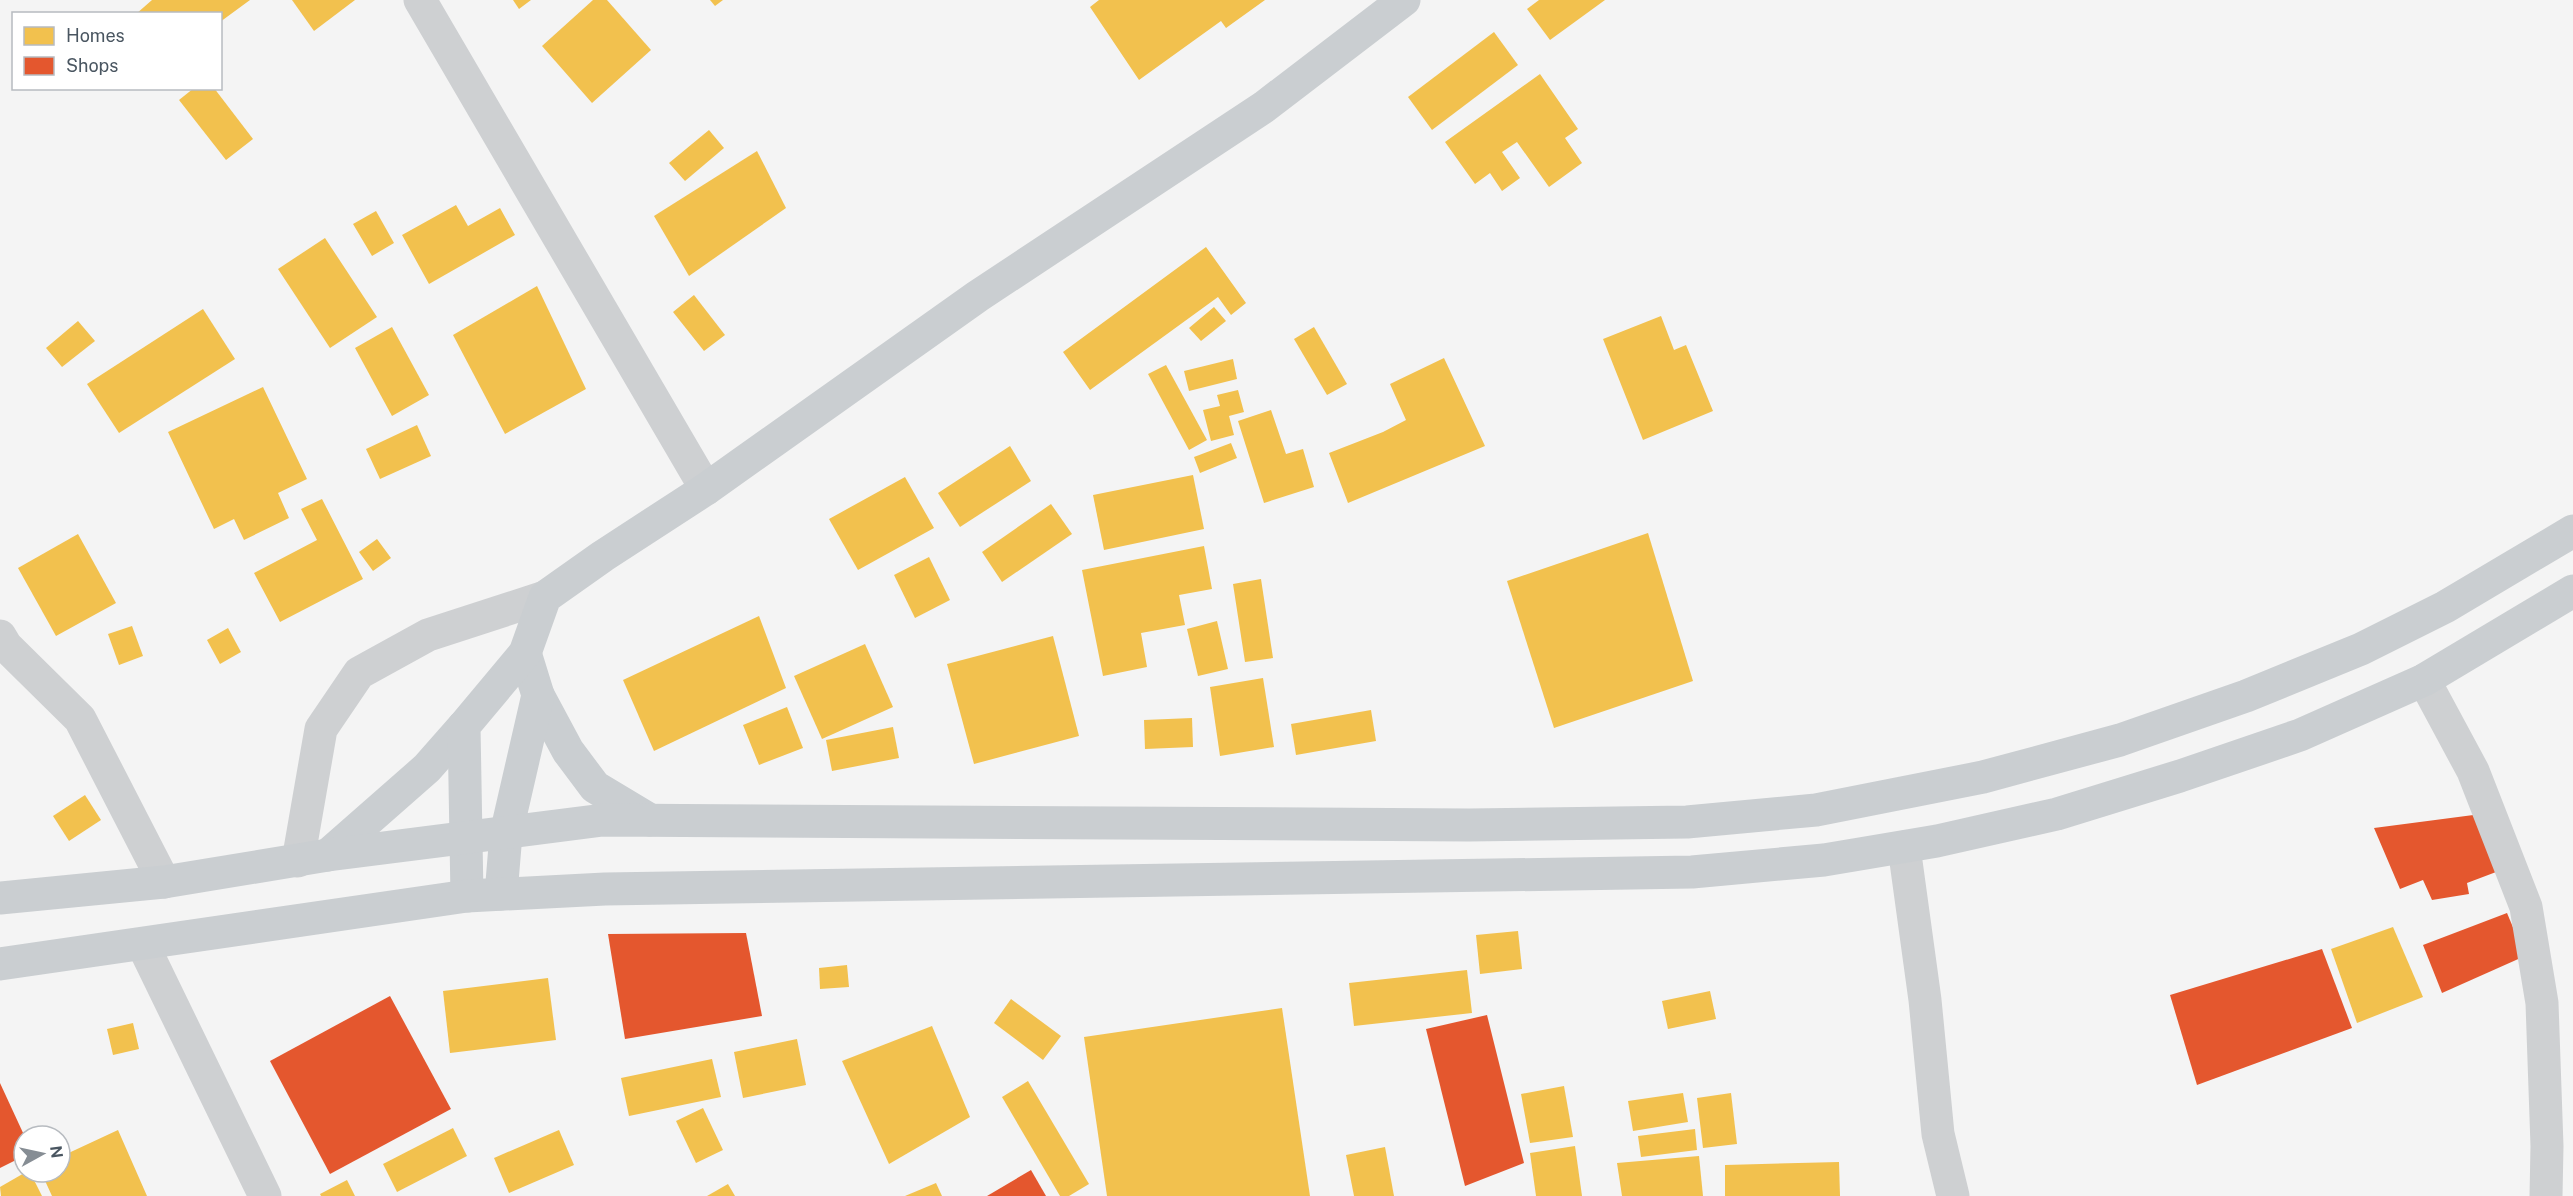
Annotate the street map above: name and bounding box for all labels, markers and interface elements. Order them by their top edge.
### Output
legend [12,12,222,90]
text: Homes [66,25,125,46]
text: Shops [66,55,118,76]
north arrow [12,1124,72,1184]
text: N [46,1144,67,1160]

